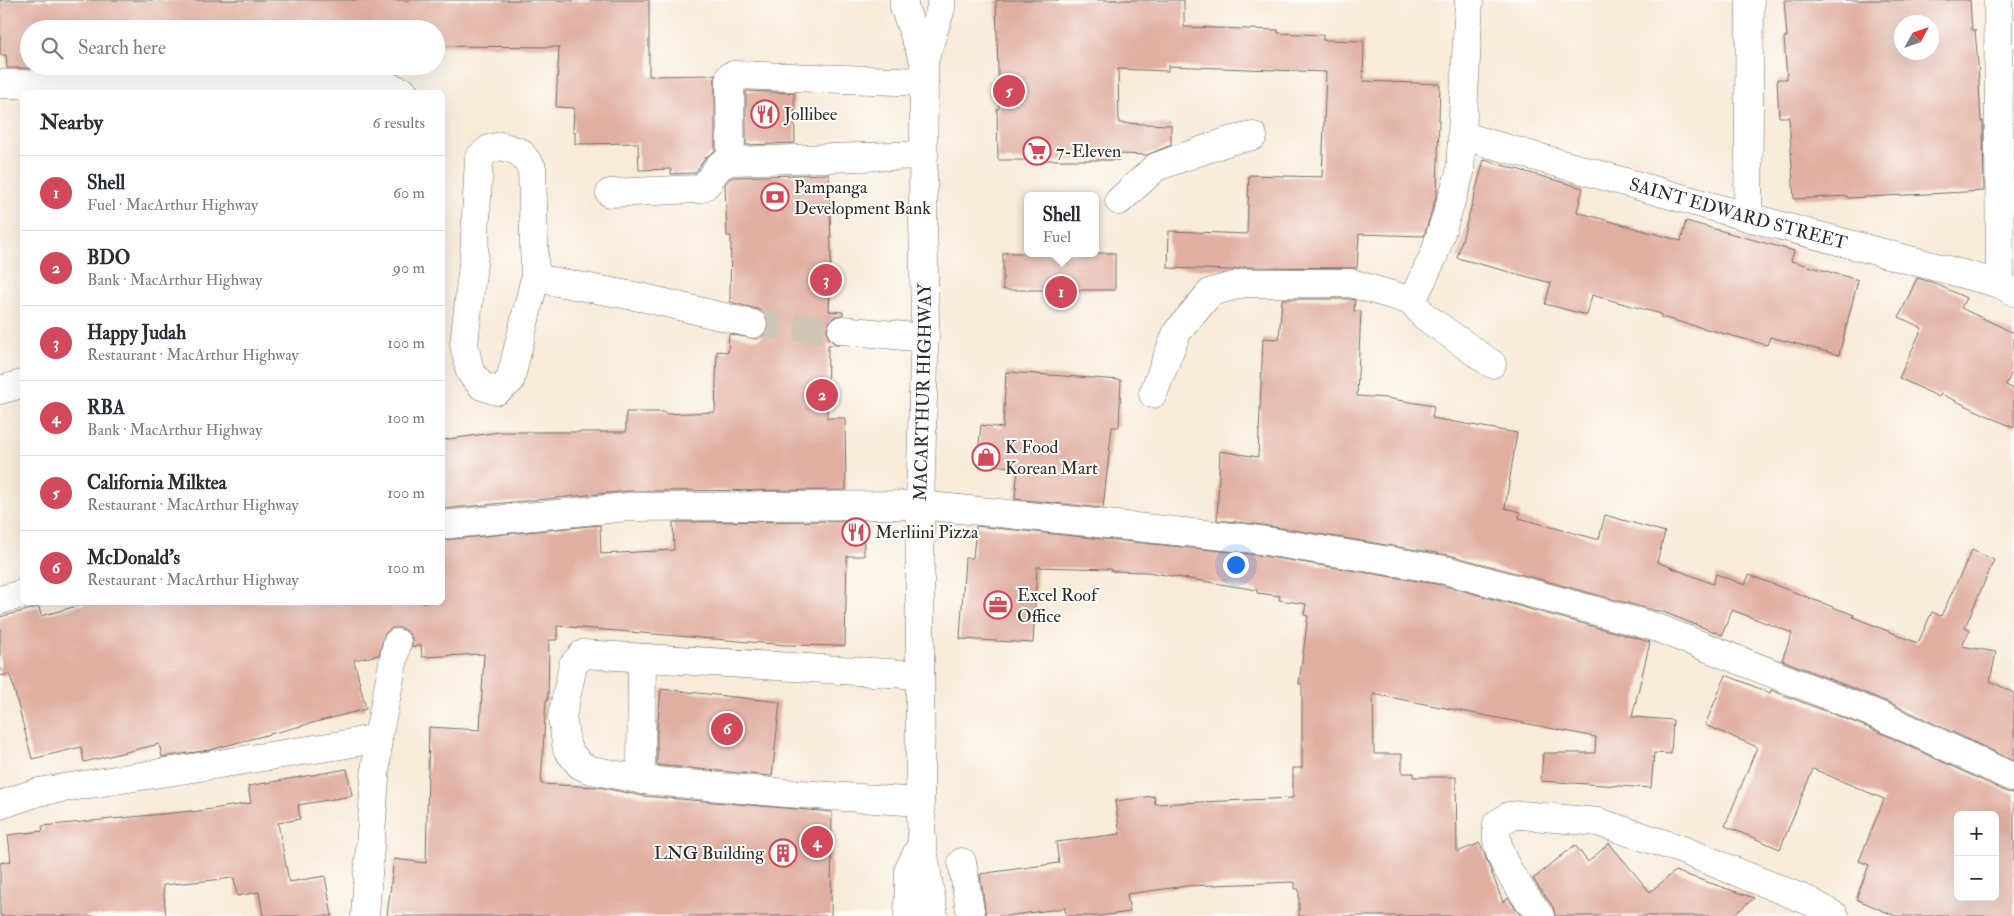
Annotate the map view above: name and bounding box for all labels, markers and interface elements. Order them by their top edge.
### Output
north arrow [1894,15,1939,60]
search box [20,20,445,75]
icon: search [38,34,66,62]
text: Search here [78,36,166,60]
pin: 5 [993,72,1025,110]
restaurant icon: Jollibee [750,99,780,129]
place label: Jollibee [783,103,838,126]
text: Nearby [40,109,103,136]
text: 6 results [373,113,425,133]
supermarket icon: 7-Eleven [1022,136,1052,166]
place label: 7-Eleven [1056,140,1121,163]
text: Shell [87,171,125,195]
street label: SAINT EDWARD STREET [1627,173,1850,255]
place label: Pampanga Development Bank [794,176,931,220]
bank icon: Pampanga Development Bank [760,182,790,212]
text: 1 [53,183,59,203]
text: 60 m [393,183,425,203]
popup [1024,192,1099,257]
text: Fuel · MacArthur Highway [87,195,258,215]
text: Shell [1042,203,1081,227]
text: Fuel [1042,227,1071,247]
text: BDO [87,246,130,270]
text: 2 [52,258,60,278]
text: 90 m [393,258,425,278]
pin: 3 [810,261,842,299]
text: Bank · MacArthur Highway [87,270,262,290]
pin: 1 [1045,273,1077,311]
street label: MACARTHUR HIGHWAY [909,282,937,501]
text: Happy Judah [87,321,186,345]
text: 3 [53,333,59,353]
text: 100 m [387,333,425,353]
text: Restaurant · MacArthur Highway [87,345,299,365]
pin: 2 [806,376,838,414]
text: RBA [87,396,125,420]
text: 4 [52,408,60,428]
text: 100 m [387,408,425,428]
text: Bank · MacArthur Highway [87,420,262,440]
place label: K Food Korean Mart [1005,436,1098,480]
shop icon: K Food Korean Mart [971,442,1001,472]
text: California Milktea [87,471,227,495]
text: 5 [52,483,60,503]
text: 100 m [387,483,425,503]
text: Restaurant · MacArthur Highway [87,495,299,515]
restaurant icon: Merliini Pizza [841,517,871,547]
place label: Merliini Pizza [875,521,979,544]
text: McDonald's [87,546,180,570]
your location [1223,552,1249,578]
text: 6 [52,558,60,578]
text: 100 m [387,558,425,578]
text: Restaurant · MacArthur Highway [87,570,299,590]
place label: Excel Roof Office [1017,584,1100,628]
office icon: Excel Roof Office [983,590,1013,620]
pin: 6 [711,710,743,748]
map controls [1954,811,1999,901]
button: + [1954,811,1999,856]
pin: 4 [801,823,833,861]
building icon: LNG Building [768,838,798,868]
place label: LNG Building [654,842,765,865]
button: − [1954,856,1999,901]

